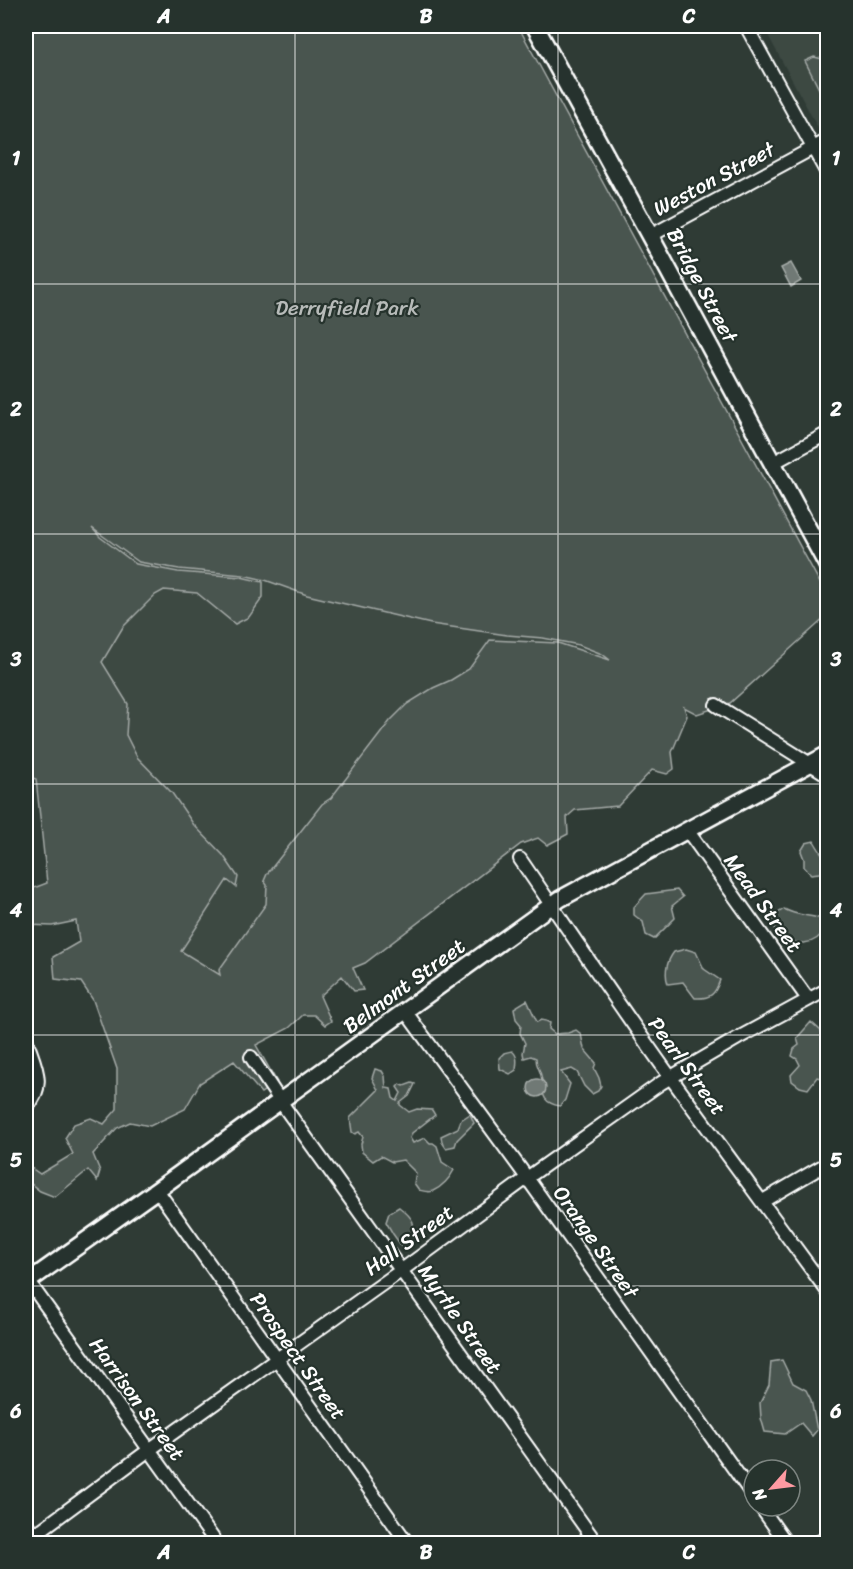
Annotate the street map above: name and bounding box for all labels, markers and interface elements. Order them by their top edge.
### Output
text: A [156,0,171,34]
text: B [420,0,433,34]
text: C [682,0,696,34]
street label: Weston Street [646,130,783,227]
text: 1 [12,141,21,176]
text: 1 [832,141,841,176]
street label: Bridge Street [656,220,749,351]
park label: Derryfield Park [275,289,419,327]
text: 2 [9,392,22,427]
text: 2 [829,392,842,427]
text: 3 [10,642,22,677]
text: 3 [830,642,842,677]
street label: Mead Street [714,845,812,961]
text: 4 [9,893,23,928]
text: 4 [829,893,843,928]
street label: Belmont Street [334,928,474,1044]
street label: Pearl Street [638,1008,736,1124]
text: 5 [10,1143,22,1178]
text: 5 [830,1143,842,1178]
street label: Orange Street [543,1177,650,1308]
street label: Hall Street [356,1194,462,1286]
street label: Myrtle Street [408,1256,512,1382]
street label: Prospect Street [239,1284,357,1428]
street label: Harrison Street [79,1329,195,1469]
text: 6 [9,1394,22,1429]
text: 6 [829,1394,842,1429]
north arrow [742,1458,802,1518]
text: N [743,1482,775,1507]
text: A [156,1535,171,1569]
text: B [420,1535,433,1569]
text: C [682,1535,696,1569]

